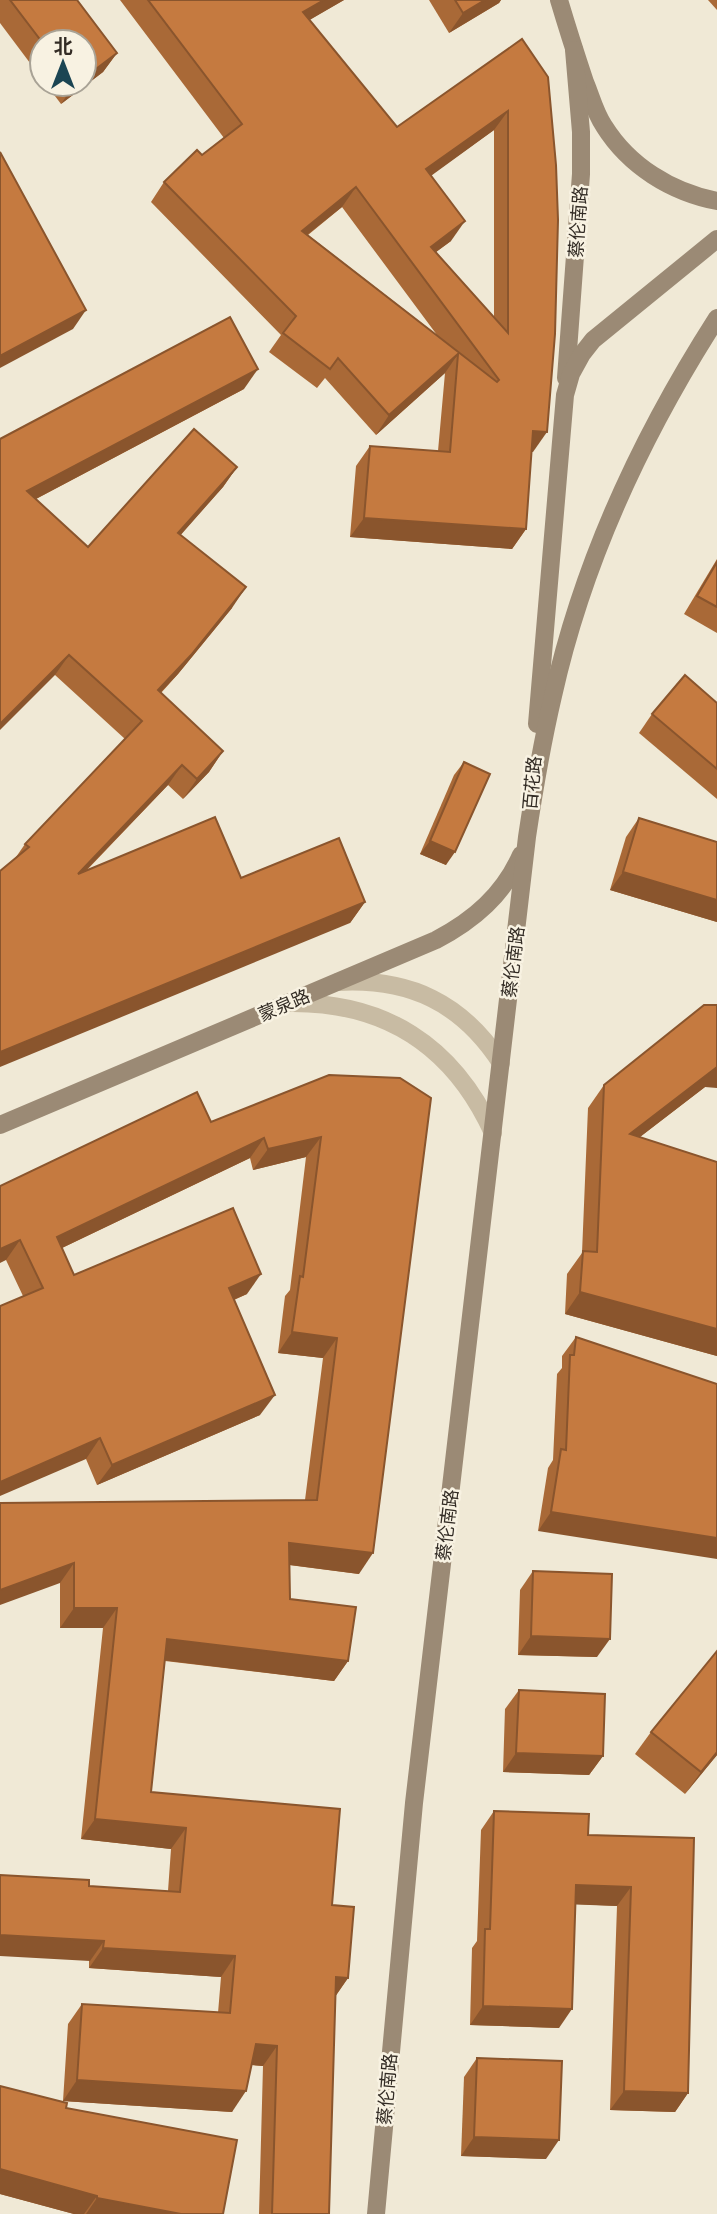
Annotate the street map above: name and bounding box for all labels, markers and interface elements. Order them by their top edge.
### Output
north arrow [28,28,98,98]
text: 北 [53,34,73,58]
street label: 蔡伦南路 [564,185,592,259]
street label: 百花路 [518,755,546,811]
street label: 蔡伦南路 [497,925,529,999]
street label: 蒙泉路 [255,984,313,1026]
street label: 蔡伦南路 [431,1488,463,1562]
street label: 蔡伦南路 [372,2052,402,2126]

